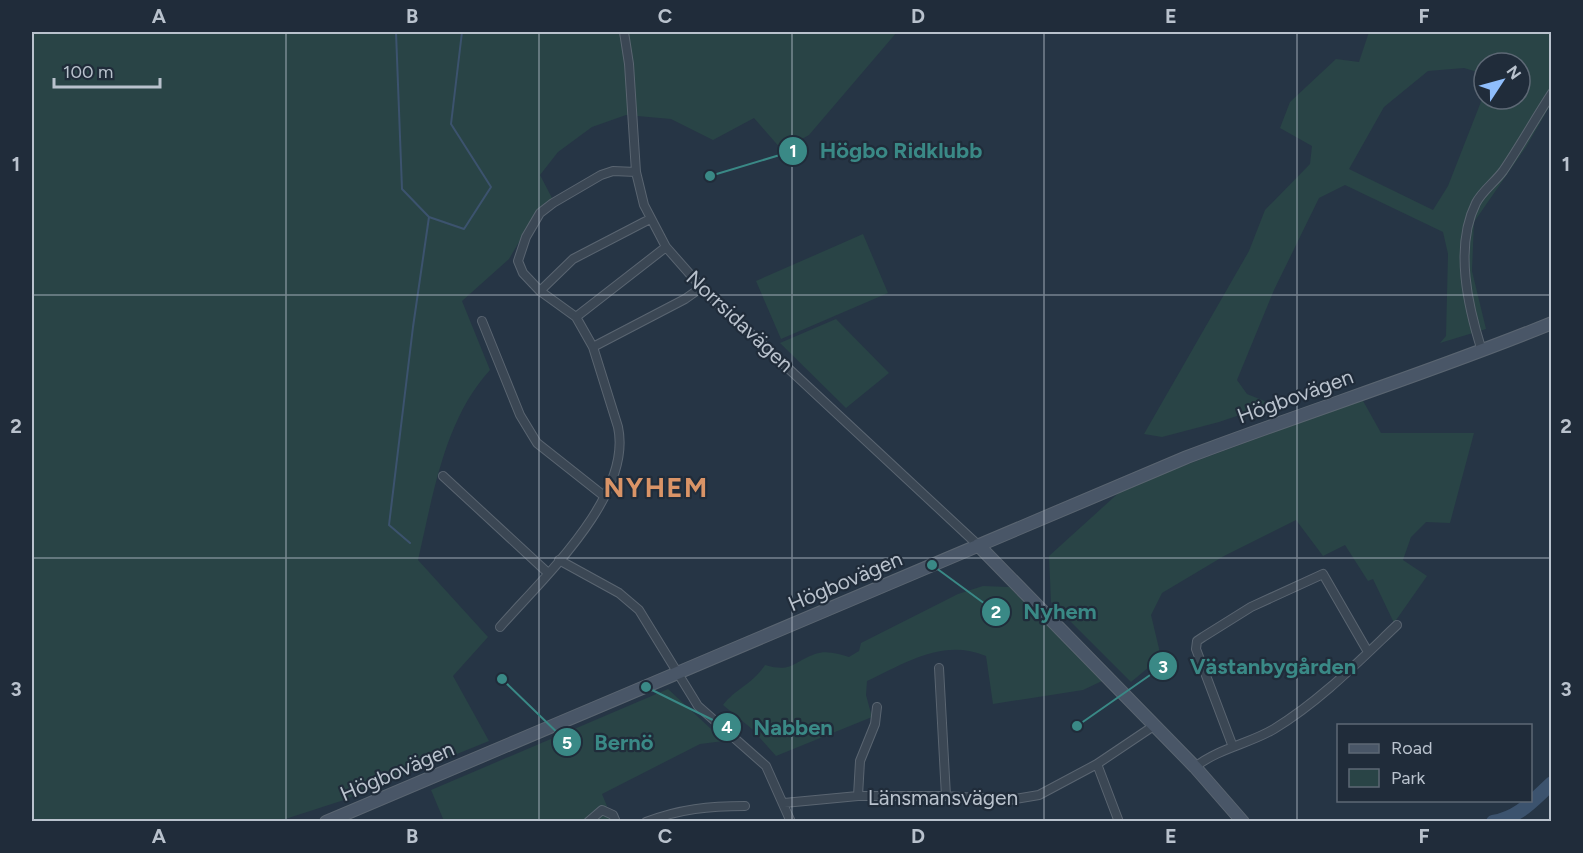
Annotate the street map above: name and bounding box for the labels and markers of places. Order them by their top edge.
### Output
callout: Högbo Ridklubb [778,131,994,171]
callout: Nyhem [981,592,1108,632]
callout: Västanbygården [1148,646,1368,686]
callout: Nabben [712,707,845,747]
callout: Bernö [552,722,665,762]

